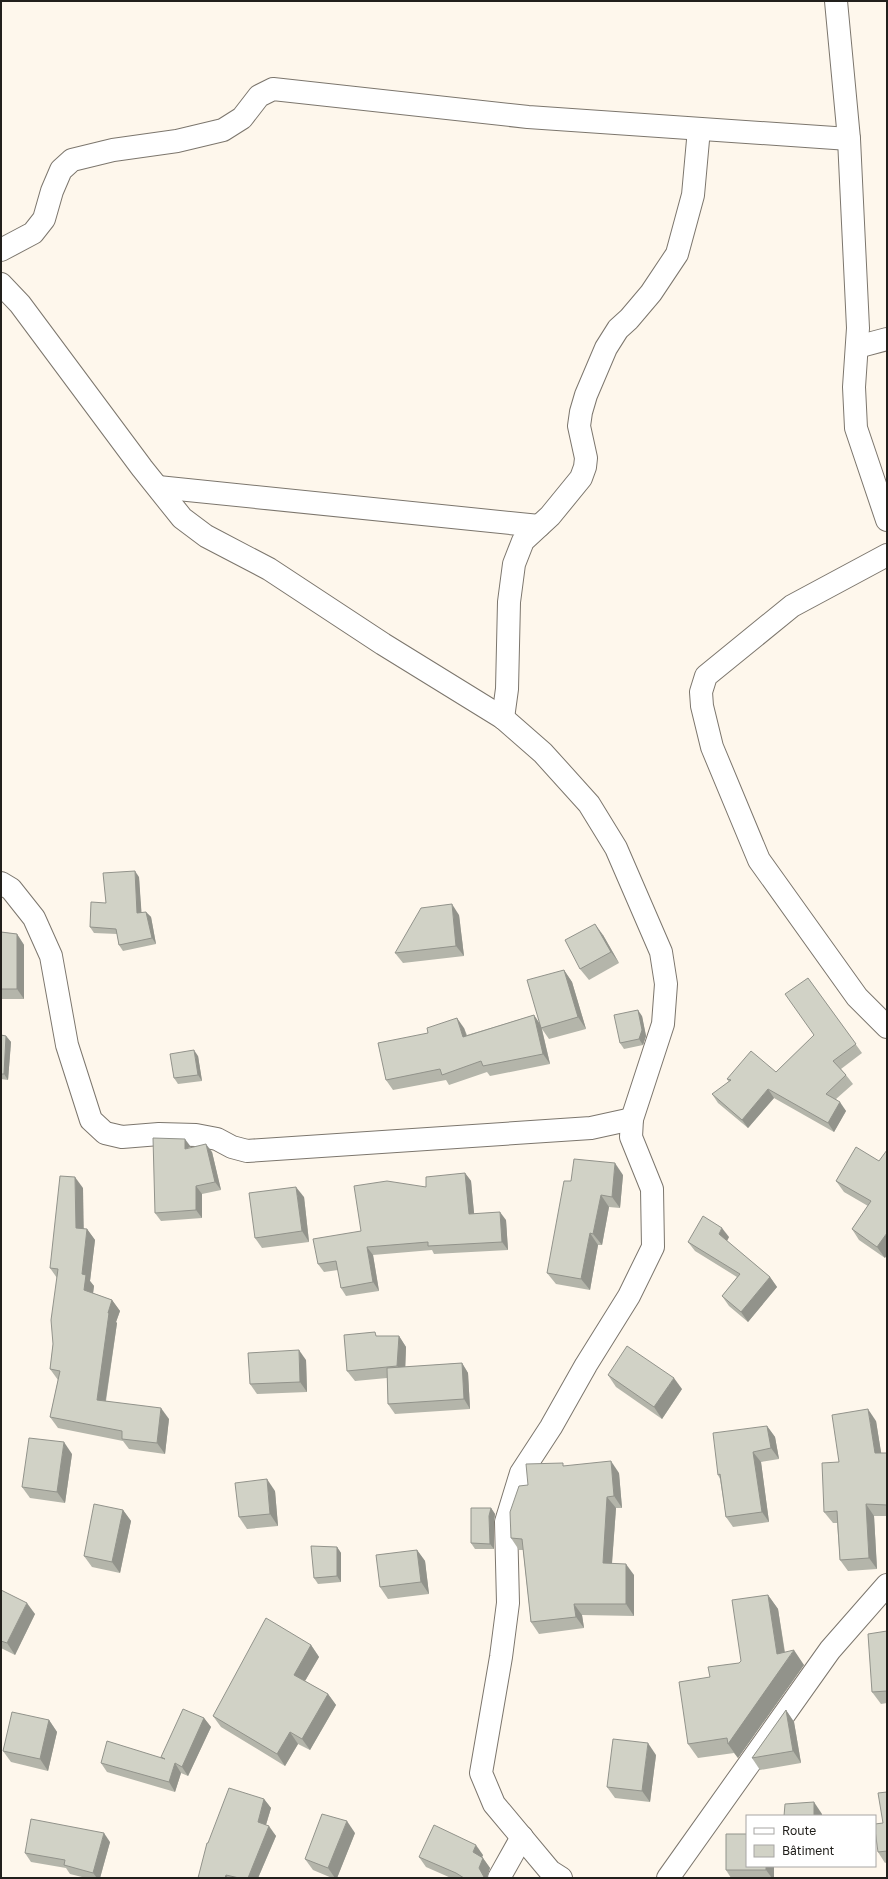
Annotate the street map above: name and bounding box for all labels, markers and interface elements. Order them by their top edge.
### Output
legend [746,1815,876,1867]
text: Route [782,1823,816,1838]
text: Bâtiment [782,1843,835,1858]

